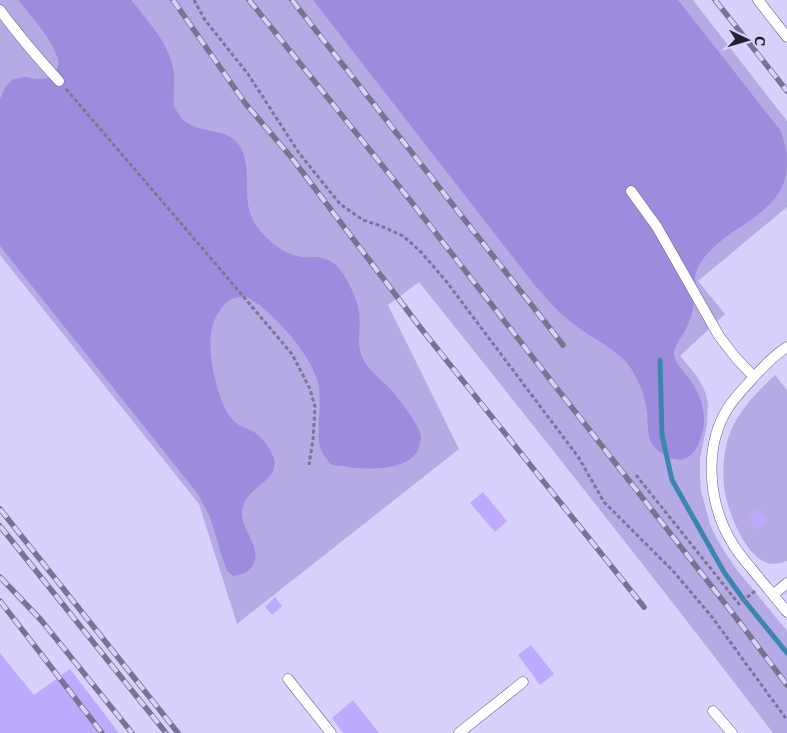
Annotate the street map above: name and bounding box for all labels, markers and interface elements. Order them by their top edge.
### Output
north arrow [722,15,772,65]
text: С [751,35,771,47]

